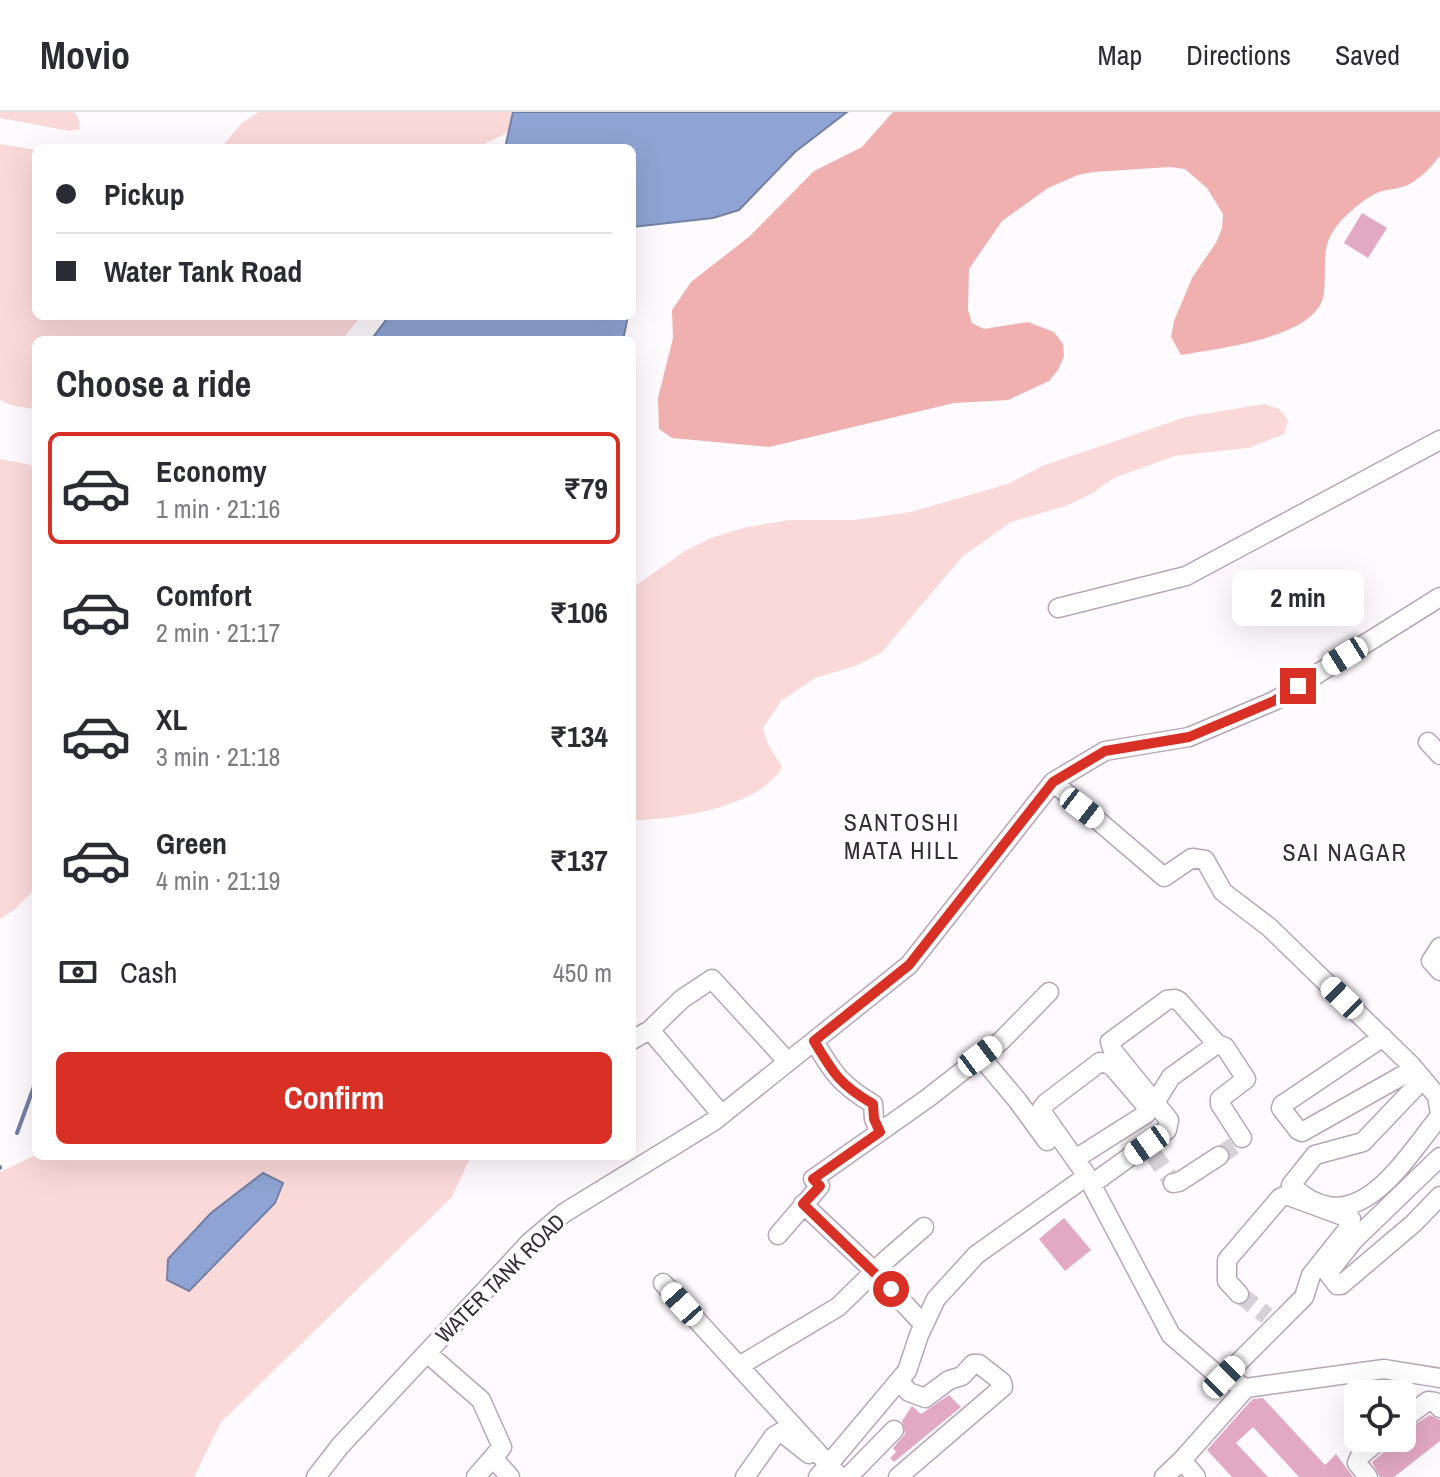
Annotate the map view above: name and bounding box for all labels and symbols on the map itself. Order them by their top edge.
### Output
callout: 2 min [1232,570,1364,626]
car [1318,633,1372,679]
route end [1280,668,1316,704]
car [1056,784,1108,832]
district label: SANTOSHI MATA HILL [844,806,960,866]
district label: SAI NAGAR [1282,836,1408,868]
car [1316,973,1368,1023]
car [954,1032,1006,1080]
car [1120,1121,1174,1169]
street label: WATER TANK ROAD [429,1207,571,1349]
route start [873,1271,909,1307]
car [657,1278,707,1330]
car [1199,1352,1249,1402]

